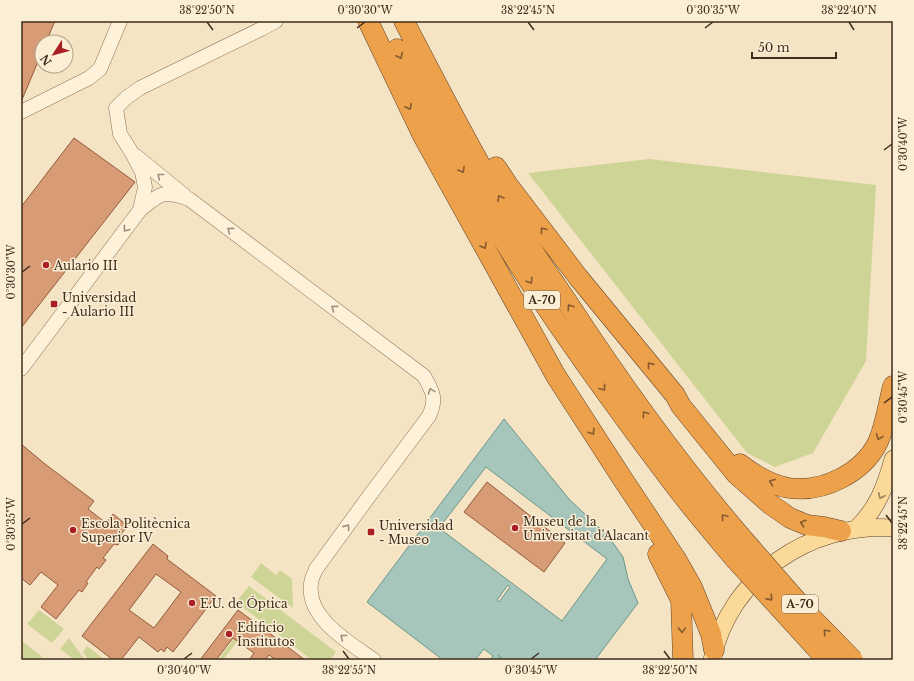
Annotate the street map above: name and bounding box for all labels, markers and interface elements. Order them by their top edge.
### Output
text: 38°22'50"N [179,4,235,17]
text: 0°30'30"W [338,4,393,17]
text: 38°22'45"N [501,4,555,17]
text: 0°30'35"W [686,4,740,17]
text: 38°22'40"N [821,4,877,17]
north arrow [34,34,74,74]
scale bar [752,34,836,60]
text: 50 m [758,40,790,55]
text: N [37,51,55,68]
one-way arrow [395,51,403,59]
one-way arrow [404,102,412,110]
text: 0°30'40"W [897,117,910,171]
one-way arrow [457,166,464,173]
one-way arrow [158,173,165,180]
one-way arrow [497,195,505,202]
one-way arrow [123,224,130,231]
one-way arrow [227,228,234,235]
one-way arrow [540,228,547,235]
one-way arrow [479,242,486,249]
text: 0°30'30"W [5,244,18,299]
place label: Aulario III [53,258,118,273]
marker: Aulario III [41,260,51,270]
one-way arrow [525,277,533,284]
place label: Universidad - Aulario III [62,290,136,319]
road number: A-70 [524,291,560,309]
marker: Universidad - Aulario III [49,299,59,309]
one-way arrow [567,304,575,311]
one-way arrow [331,306,338,313]
one-way arrow [648,362,655,369]
text: 0°30'45"W [897,370,910,423]
one-way arrow [598,384,606,391]
one-way arrow [428,388,436,395]
one-way arrow [642,411,649,418]
one-way arrow [588,428,595,435]
one-way arrow [876,433,884,440]
one-way arrow [768,479,775,487]
one-way arrow [878,491,886,499]
text: 38°22'45"N [897,496,910,550]
text: 0°30'35"W [5,497,18,551]
place label: Museu de la Universitat d'Alacant [523,514,650,543]
one-way arrow [721,514,728,521]
place label: Escola Politècnica Superior IV [81,516,191,545]
place label: Universidad - Museo [379,518,453,547]
one-way arrow [800,519,807,528]
marker: Museu de la Universitat d'Alacant [510,523,520,533]
one-way arrow [342,524,349,531]
marker: Escola Politècnica Superior IV [68,525,78,535]
marker: Universidad - Museo [366,527,376,537]
one-way arrow [766,593,773,601]
place label: E.U. de Óptica [200,595,288,611]
road number: A-70 [782,595,818,613]
marker: E.U. de Óptica [187,598,197,608]
place label: Edificio Institutos [237,620,295,649]
one-way arrow [678,627,686,633]
marker: Edificio Institutos [224,629,234,639]
one-way arrow [823,629,831,637]
one-way arrow [340,634,347,641]
text: 0°30'40"W [157,664,211,677]
text: 38°22'55"N [322,664,376,677]
text: 0°30'45"W [505,664,558,677]
text: 38°22'50"N [642,664,698,677]

